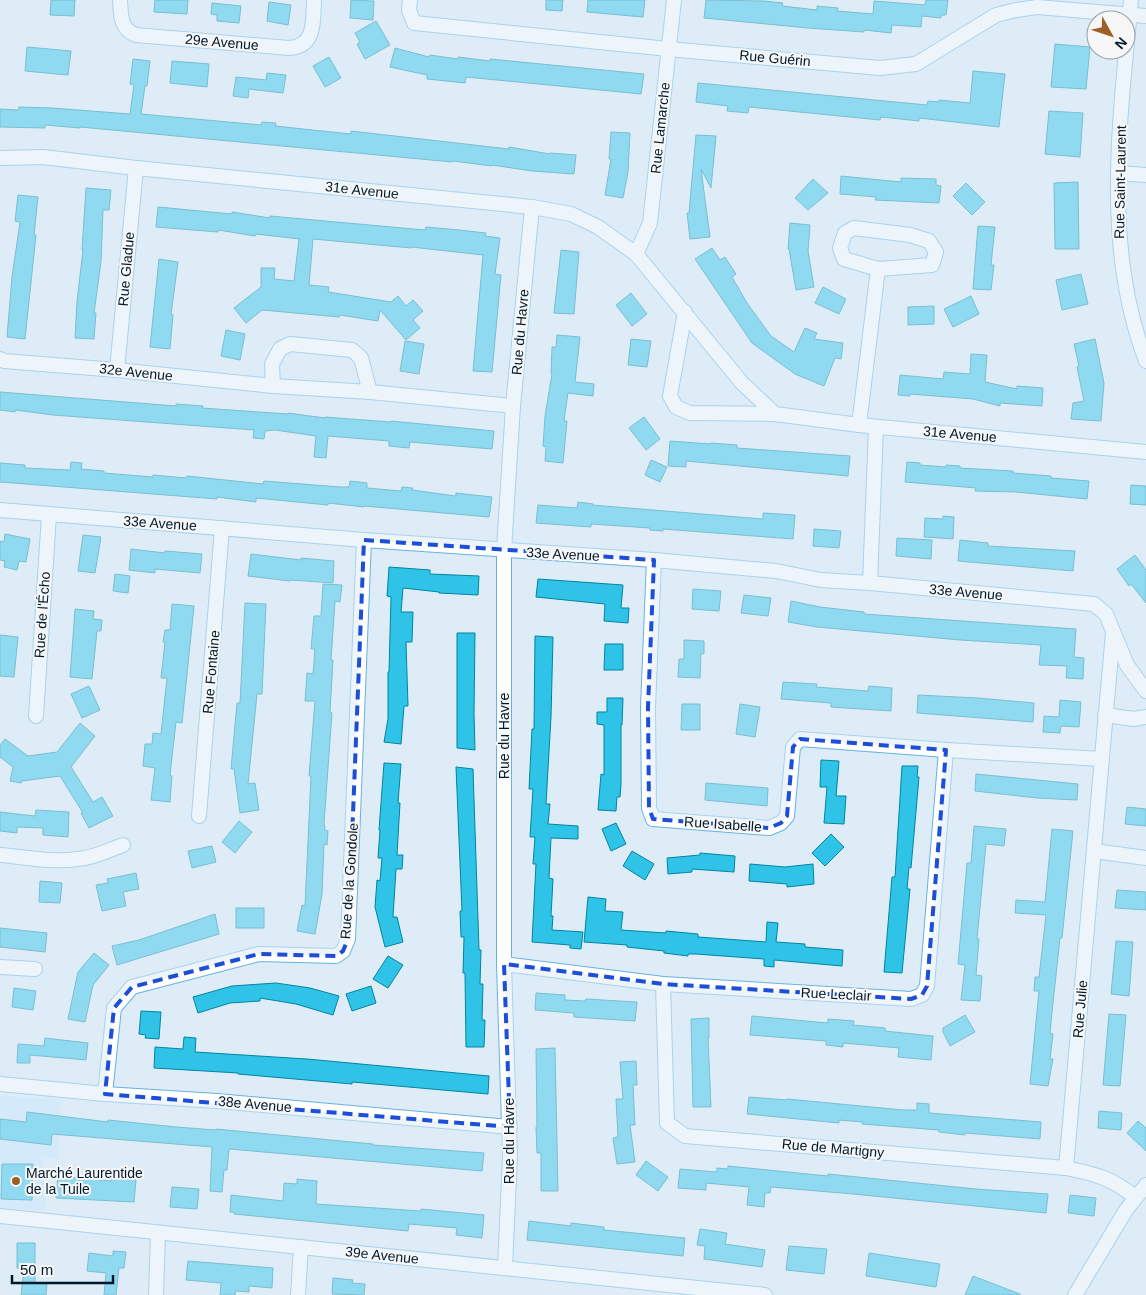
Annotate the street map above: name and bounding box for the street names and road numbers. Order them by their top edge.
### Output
street label: 29e Avenue [185,31,260,53]
street label: Rue Guérin [739,47,811,69]
street label: Rue Lamarche [647,81,673,174]
street label: Rue Saint-Laurent [1111,125,1129,239]
street label: 31e Avenue [325,178,400,202]
street label: Rue Gladue [115,231,137,307]
street label: Rue du Havre [508,288,532,376]
street label: 32e Avenue [99,360,174,384]
street label: 31e Avenue [923,423,998,445]
street label: 33e Avenue [123,512,198,534]
street label: 33e Avenue [526,544,600,564]
street label: Rue de l'Écho [31,571,53,659]
street label: 33e Avenue [929,581,1004,603]
street label: Rue Fontaine [199,629,223,715]
street label: Rue du Havre [496,693,512,779]
street label: Rue Isabelle [684,813,763,835]
street label: Rue de la Gondole [337,822,361,940]
street label: Rue Julie [1069,979,1091,1039]
street label: Rue Leclair [800,984,872,1004]
street label: 38e Avenue [218,1093,293,1115]
street label: Rue du Havre [501,1098,517,1184]
street label: Rue de Martigny [781,1136,885,1160]
street label: 39e Avenue [345,1243,420,1267]

